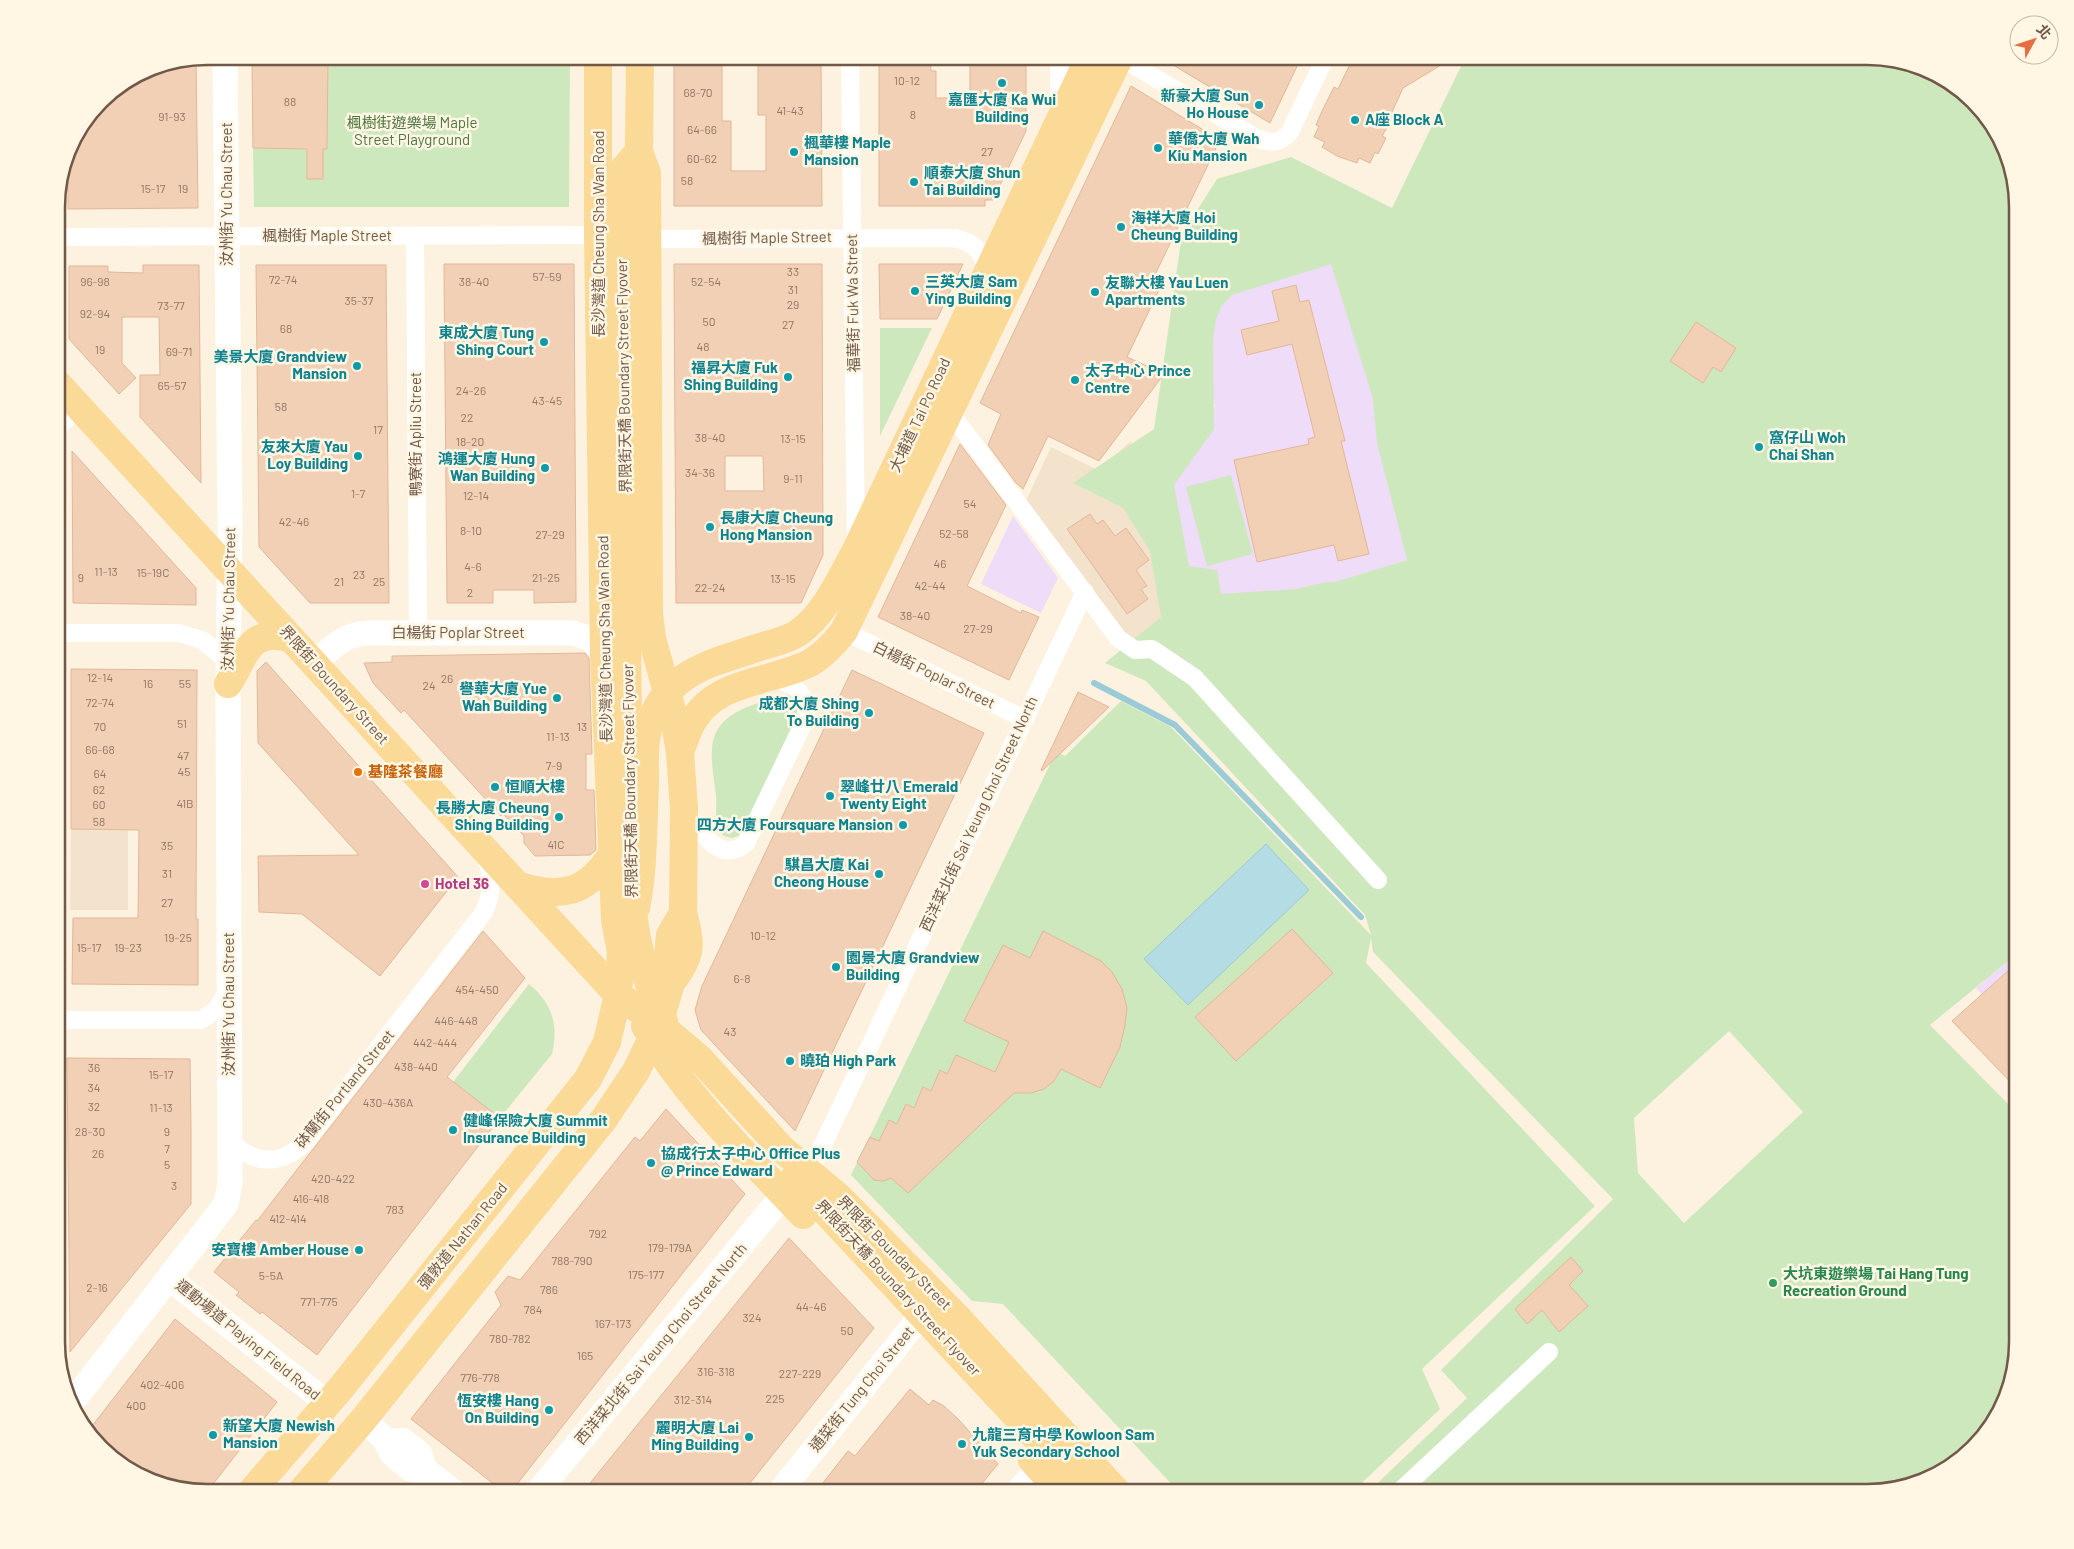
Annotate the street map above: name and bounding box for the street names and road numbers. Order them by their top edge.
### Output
street label: 汝州街 Yu Chau Street [217,122,235,266]
street label: 長沙灣道 Cheung Sha Wan Road [589,130,607,338]
street label: 楓樹街 Maple Street [262,226,392,244]
street label: 楓樹街 Maple Street [702,227,832,247]
street label: 福華街 Fuk Wa Street [842,233,862,373]
street label: 界限街天橋 Boundary Street Flyover [612,258,634,493]
street label: 大埔道 Tai Po Road [885,355,953,474]
street label: 鴨寮街 Apliu Street [406,372,424,496]
street label: 汝州街 Yu Chau Street [218,527,238,671]
street label: 長沙灣道 Cheung Sha Wan Road [593,535,615,743]
street label: 界限街 Boundary Street [276,621,393,748]
street label: 白楊街 Poplar Street [391,623,525,641]
street label: 白楊街 Poplar Street [870,637,998,711]
street label: 界限街天橋 Boundary Street Flyover [618,663,640,898]
street label: 西洋菜北街 Sai Yeung Choi Street North [916,693,1041,934]
street label: 汝州街 Yu Chau Street [219,932,237,1076]
street label: 砵蘭街 Portland Street [291,1026,398,1151]
street label: 彌敦道 Nathan Road [414,1179,511,1292]
street label: 界限街 Boundary Street [834,1191,956,1313]
street label: 界限街天橋 Boundary Street Flyover [812,1196,985,1379]
street label: 西洋菜北街 Sai Yeung Choi Street North [571,1239,750,1448]
street label: 運動場道 Playing Field Road [173,1275,325,1403]
street label: 通菜街 Tung Choi Street [805,1322,917,1455]

